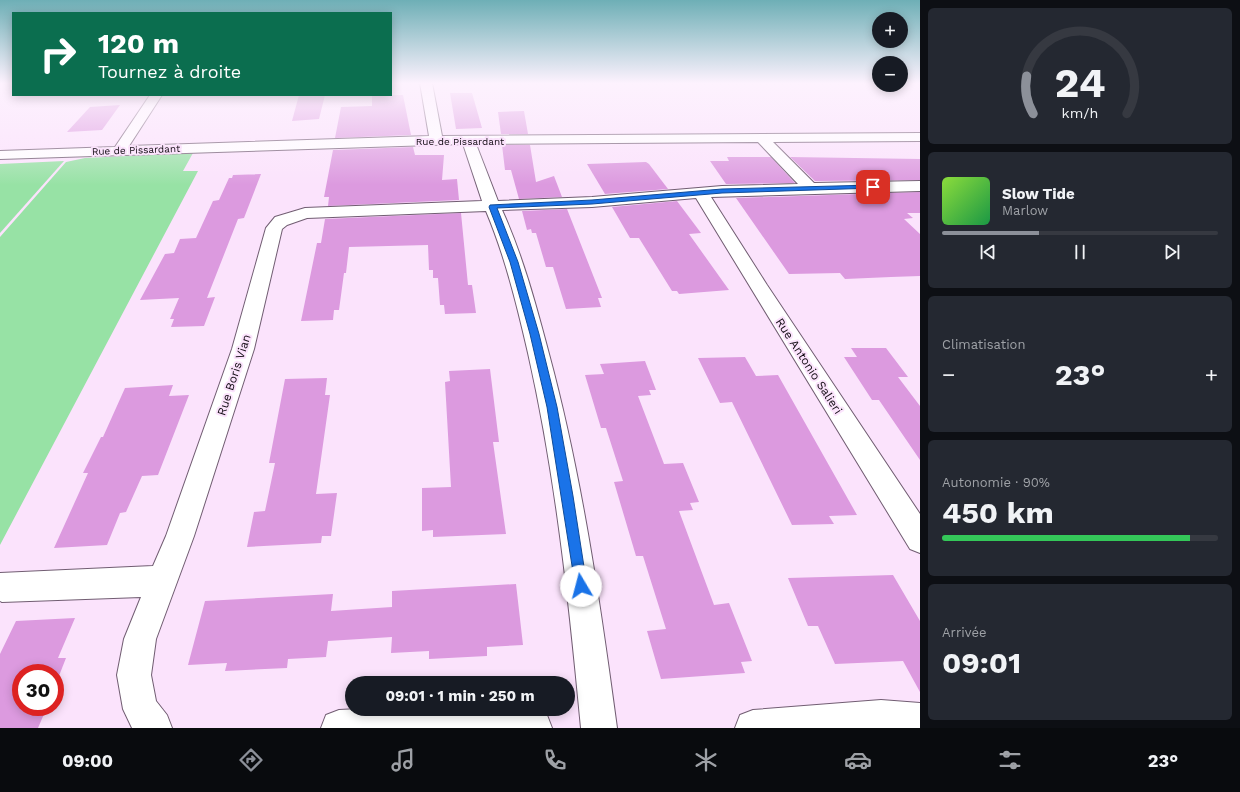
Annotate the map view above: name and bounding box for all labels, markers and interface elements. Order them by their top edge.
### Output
map controls [872,12,908,92]
button: + [872,12,908,48]
text: 120 m [98,27,179,60]
icon: right [32,28,84,80]
button: − [872,56,908,92]
text: 24 [1054,58,1106,107]
text: Tournez à droite [98,61,241,82]
text: km/h [1062,105,1098,121]
street label: Rue de Pissardant [416,136,505,147]
street label: Rue de Pissardant [92,143,181,157]
pin [856,170,890,204]
icon: arrive [862,176,884,198]
text: Slow Tide [1002,185,1075,203]
text: Marlow [1002,203,1048,218]
icon: previous [977,241,999,263]
icon: pause [1069,241,1091,263]
icon: next [1161,241,1183,263]
street label: Rue Antonio Salieri [773,315,845,417]
street label: Rue Boris Vian [214,333,254,417]
text: Climatisation [942,337,1025,352]
text: 23° [1055,357,1105,392]
text: − [942,362,955,387]
text: + [1205,362,1218,387]
text: Autonomie · 90% [942,475,1050,490]
text: 450 km [942,495,1054,530]
position arrow [560,565,602,607]
text: Arrivée [942,625,986,640]
text: 09:01 [942,645,1021,680]
speed limit sign: 30 [12,664,64,716]
text: 09:01 · 1 min · 250 m [385,687,535,705]
icon: directions [237,746,265,774]
icon: music [389,746,417,774]
icon: phone [541,746,569,774]
icon: climate [692,746,720,774]
icon: car [844,746,872,774]
icon: filters [996,746,1024,774]
text: 09:00 [62,750,113,771]
text: 23° [1148,750,1178,771]

